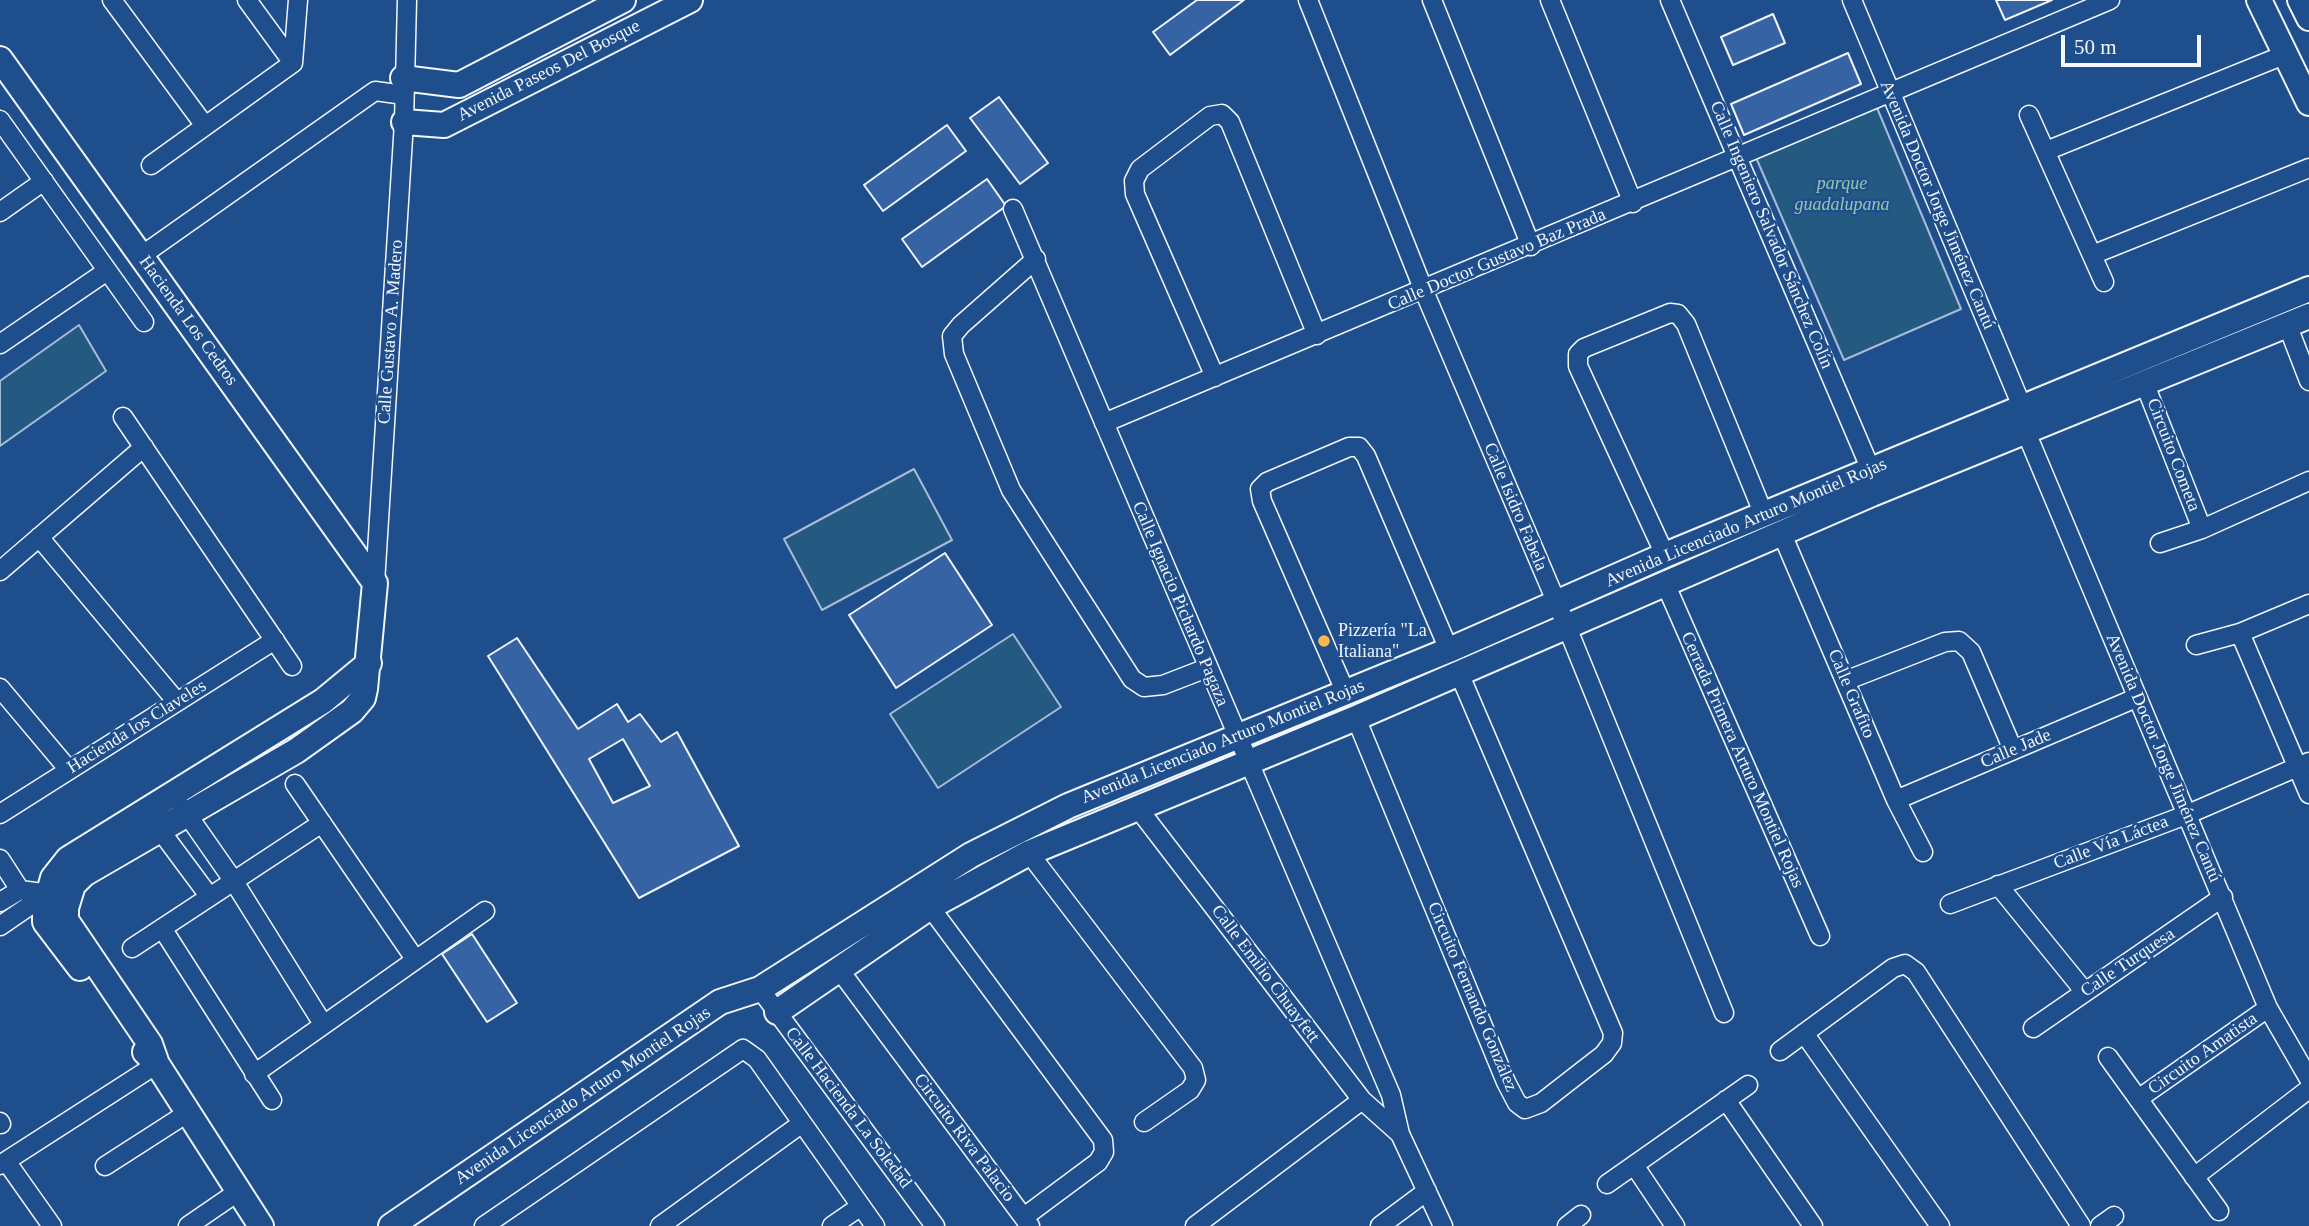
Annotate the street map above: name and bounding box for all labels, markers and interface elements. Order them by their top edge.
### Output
street label: Avenida Paseos Del Bosque [454,15,644,127]
scale bar [2064,21,2204,65]
text: 50 m [2074,35,2117,59]
street label: Avenida Doctor Jorge Jiménez Cantú [1875,77,1999,333]
street label: Calle Ingeniero Salvador Sánchez Colín [1705,98,1837,372]
park label: parque guadalupana [1794,173,1890,216]
street label: Calle Doctor Gustavo Baz Prada [1385,204,1609,316]
street label: Calle Gustavo A. Madero [374,239,408,425]
street label: Hacienda Los Cedros [134,252,242,390]
street label: Circuito Cometa [2142,395,2204,515]
street label: Calle Isidro Fabela [1478,440,1552,574]
street label: Avenida Licenciado Arturo Montiel Rojas [1602,454,1890,592]
street label: Calle Ignacio Pichardo Pagaza [1127,498,1233,710]
place label: Pizzería "La Italiana" [1338,620,1427,662]
street label: Cerrada Primera Arturo Montiel Rojas [1676,629,1808,891]
street label: Avenida Doctor Jorge Jiménez Cantú [2101,630,2225,886]
marker: Pizzería "La Italiana" [1316,633,1332,649]
street label: Calle Grafito [1823,646,1879,742]
street label: Hacienda los Claveles [63,675,211,779]
street label: Avenida Licenciado Arturo Montiel Rojas [1078,675,1368,809]
street label: Calle Jade [1978,725,2054,773]
street label: Calle Vía Láctea [2051,811,2171,875]
street label: Circuito Fernando González [1422,899,1522,1095]
street label: Calle Emilio Chuayfett [1206,901,1324,1047]
street label: Calle Turquesa [2077,924,2179,1002]
street label: Avenida Licenciado Arturo Montiel Rojas [451,1002,715,1190]
street label: Circuito Amatista [2144,1008,2262,1100]
street label: Calle Hacienda La Soledad [780,1023,916,1193]
street label: Circuito Riva Palacio [909,1070,1019,1206]

